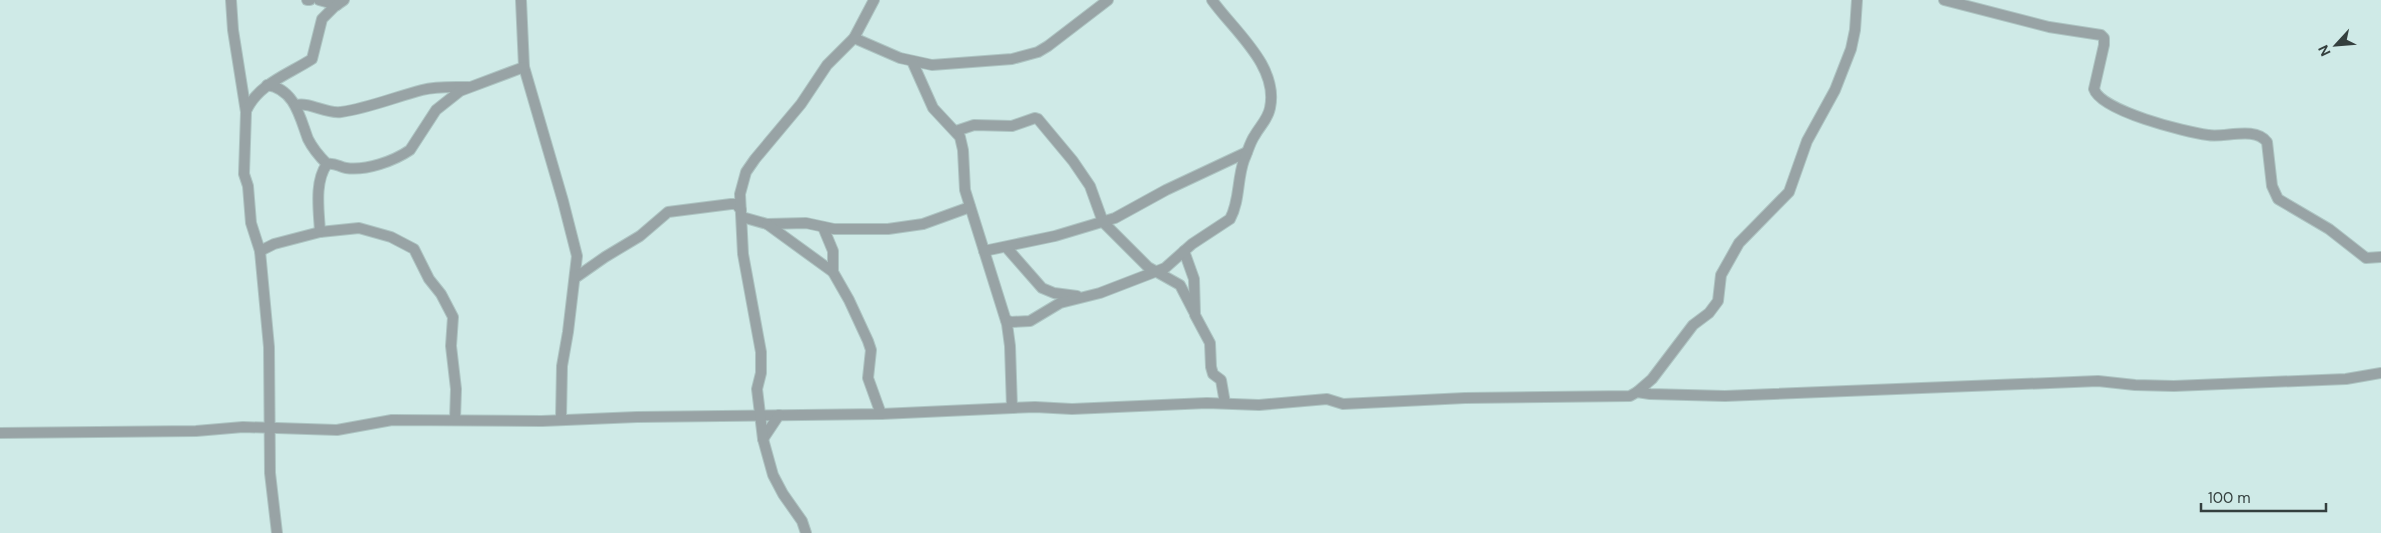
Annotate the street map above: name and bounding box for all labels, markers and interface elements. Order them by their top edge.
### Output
north arrow [2311,20,2361,70]
text: N [2314,42,2335,59]
scale bar [2201,480,2326,512]
text: 100 m [2208,488,2251,508]

